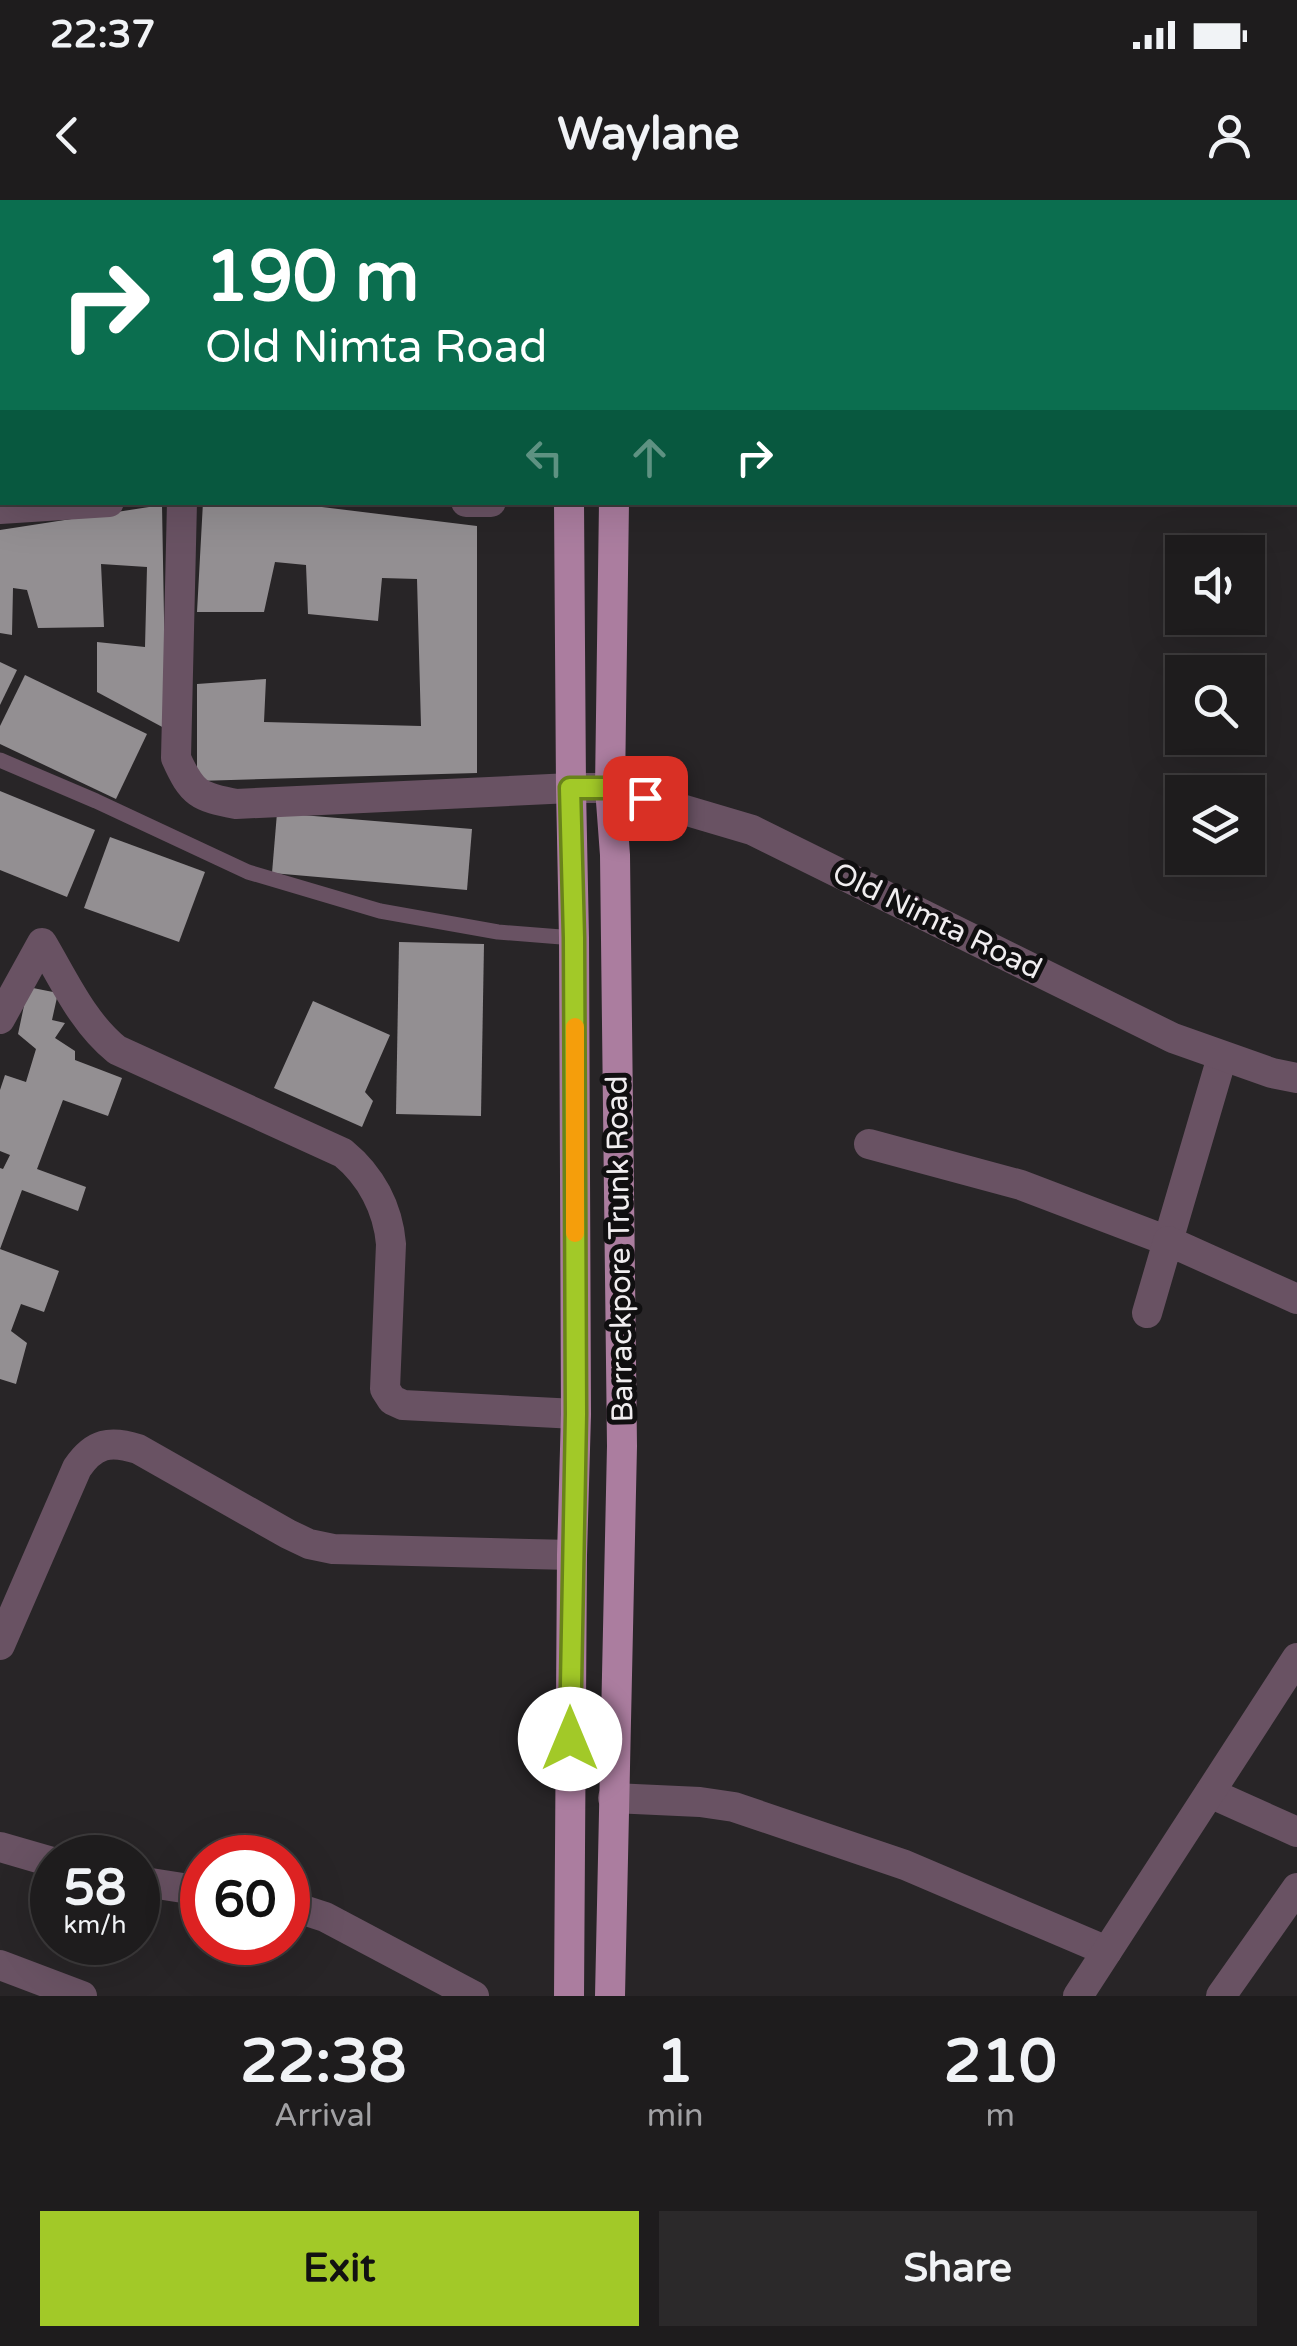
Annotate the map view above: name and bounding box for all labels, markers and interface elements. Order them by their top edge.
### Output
text: 22:37 [50,12,155,58]
icon: back [40,108,95,163]
text: Waylane [557,108,740,162]
icon: person [1202,108,1257,163]
text: 190 m [205,236,419,320]
icon: right [40,240,170,370]
text: Old Nimta Road [205,321,547,375]
icon: left [517,430,572,485]
icon: ahead [622,430,677,485]
icon: right [727,430,782,485]
map controls [1165,535,1265,875]
button: sound [1165,535,1265,635]
button: search [1165,655,1265,755]
pin [603,756,688,841]
icon: arrive [618,771,673,826]
button: layers [1165,775,1265,875]
street label: Old Nimta Road [826,854,1048,988]
street label: Barrackpore Trunk Road [598,1075,642,1423]
position arrow [518,1687,622,1791]
speed limit sign: 60 [180,1835,310,1965]
text: 58 [64,1858,126,1918]
text: km/h [64,1910,126,1940]
text: 22:38 [240,2026,407,2098]
text: 1 [656,2026,694,2098]
text: 210 [944,2026,1057,2098]
text: Arrival [274,2097,373,2135]
text: min [647,2097,704,2135]
text: m [986,2097,1015,2135]
button: Exit [40,2211,639,2326]
button: Share [659,2211,1257,2326]

